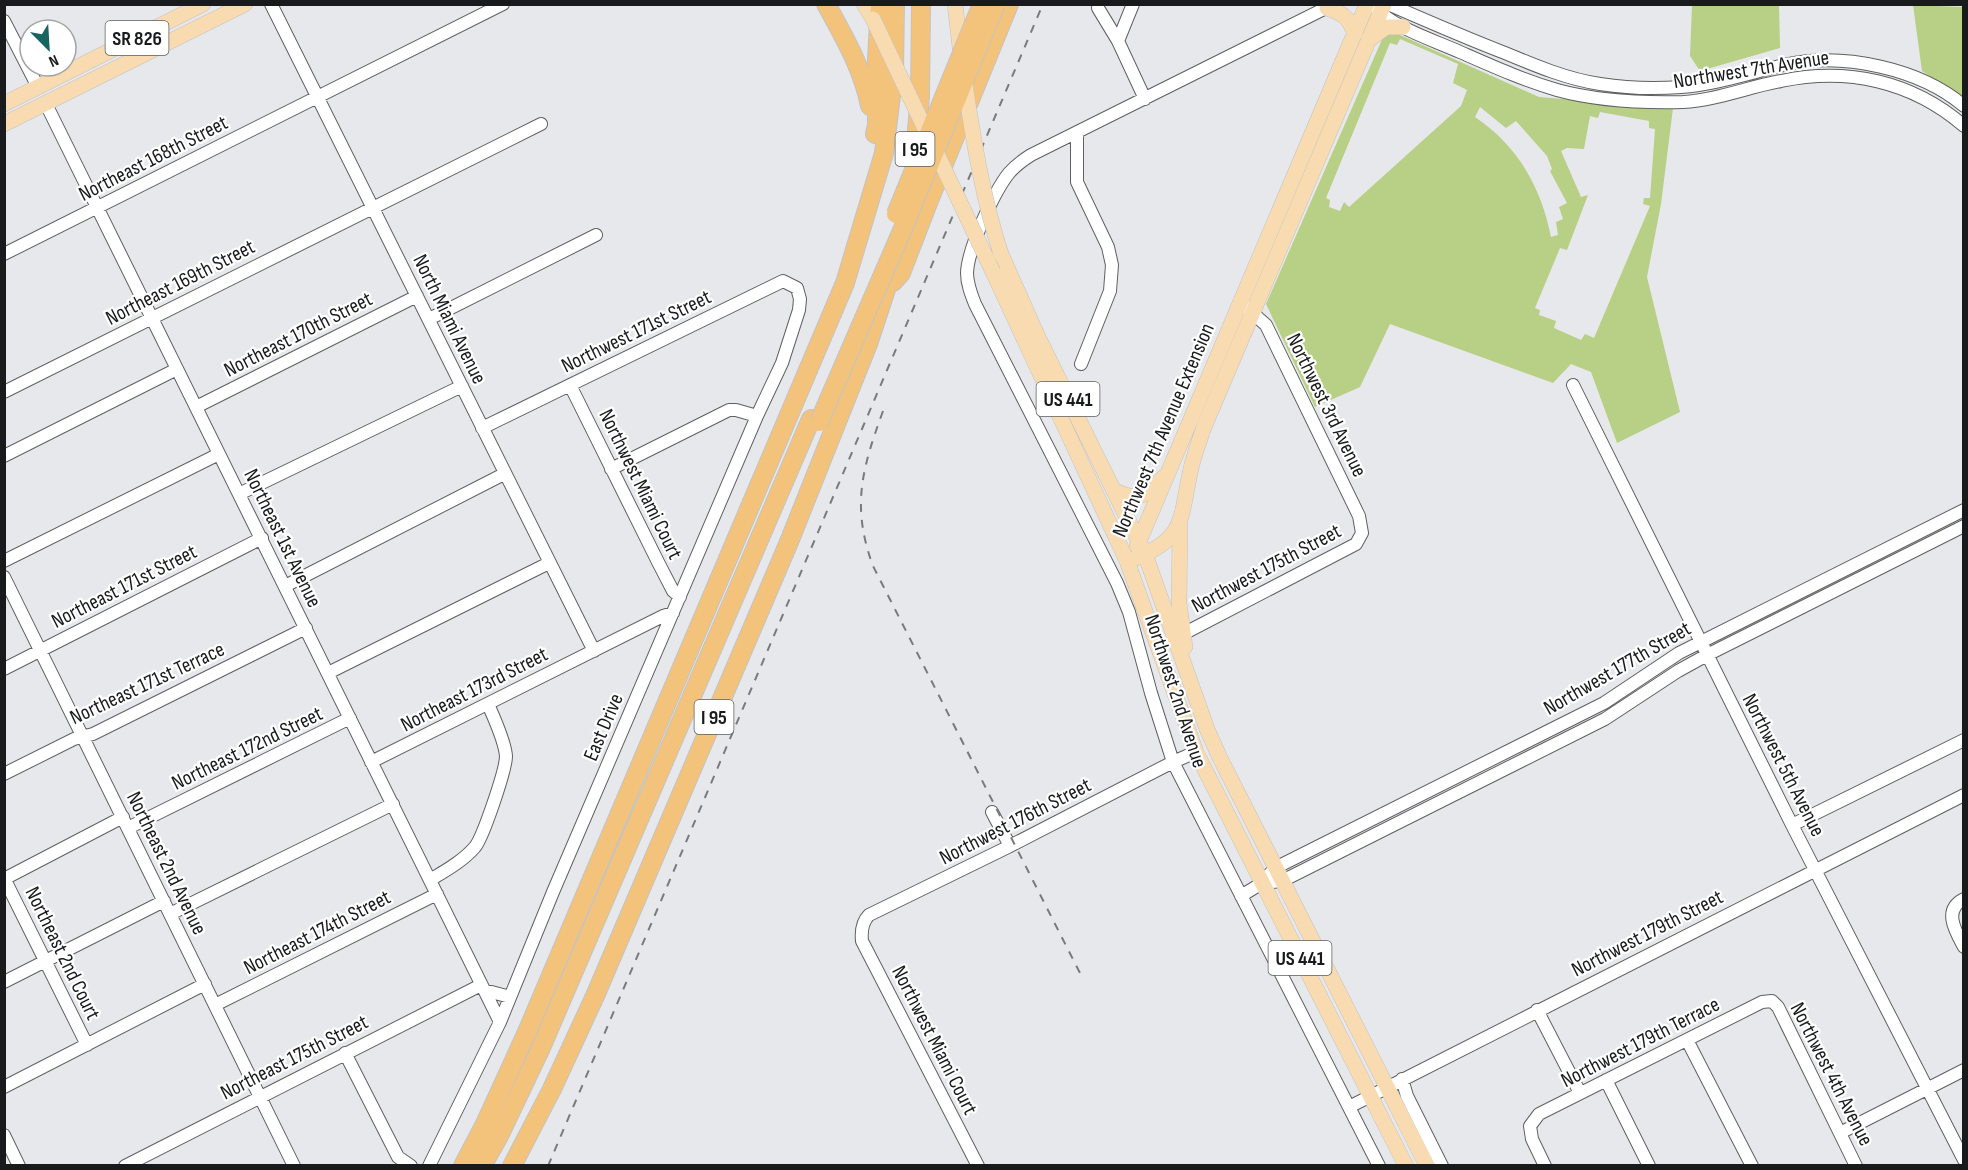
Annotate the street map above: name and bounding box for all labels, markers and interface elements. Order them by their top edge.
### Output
north arrow [18,18,78,78]
road number: SR 826 [106,21,168,55]
street label: Northwest 7th Avenue [1671,45,1831,94]
text: N [46,50,61,71]
street label: Northeast 168th Street [75,110,232,207]
road number: I 95 [896,132,934,166]
street label: Northeast 169th Street [102,234,259,331]
street label: North Miami Avenue [407,250,492,388]
street label: Northwest 171st Street [557,284,715,378]
street label: Northeast 170th Street [220,286,377,383]
street label: Northwest 7th Avenue Extension [1107,320,1220,541]
street label: Northwest 3rd Avenue [1281,329,1372,481]
road number: US 441 [1036,382,1100,416]
street label: Northwest Miami Court [593,405,688,563]
street label: Northeast 1st Avenue [238,465,327,612]
street label: Northwest 175th Street [1187,519,1345,618]
street label: Northeast 171st Street [47,539,201,634]
street label: Northwest 2nd Avenue [1139,611,1212,771]
street label: Northwest 177th Street [1539,616,1695,721]
street label: Northeast 171st Terrace [66,637,228,730]
street label: Northeast 173rd Street [397,642,552,737]
street label: East Drive [578,690,629,764]
street label: Northwest 5th Avenue [1737,690,1830,841]
road number: I 95 [694,700,734,734]
street label: Northeast 172nd Street [168,701,327,796]
street label: Northwest 176th Street [935,773,1095,870]
street label: Northeast 2nd Avenue [121,788,212,939]
street label: Northeast 2nd Court [20,883,106,1024]
street label: Northwest 179th Street [1567,884,1727,982]
street label: Northeast 174th Street [240,885,395,980]
road number: US 441 [1268,941,1332,975]
street label: Northwest Miami Court [886,962,983,1119]
street label: Northwest 179th Terrace [1557,992,1724,1093]
street label: Northwest 4th Avenue [1785,998,1878,1150]
street label: Northeast 175th Street [216,1010,372,1105]

